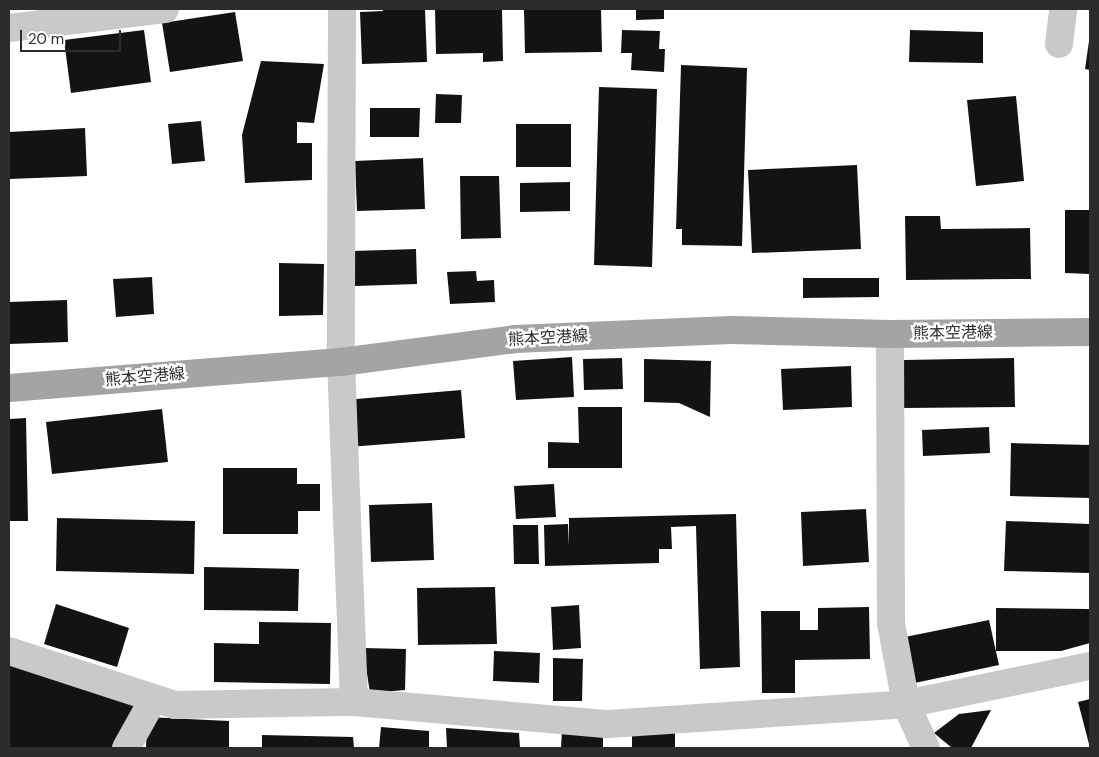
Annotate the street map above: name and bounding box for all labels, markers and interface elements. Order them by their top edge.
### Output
scale bar [22,20,124,52]
text: 20 m [28,29,64,49]
street label: 熊本空港線 [913,323,993,343]
street label: 熊本空港線 [508,326,588,350]
street label: 熊本空港線 [104,364,186,390]

